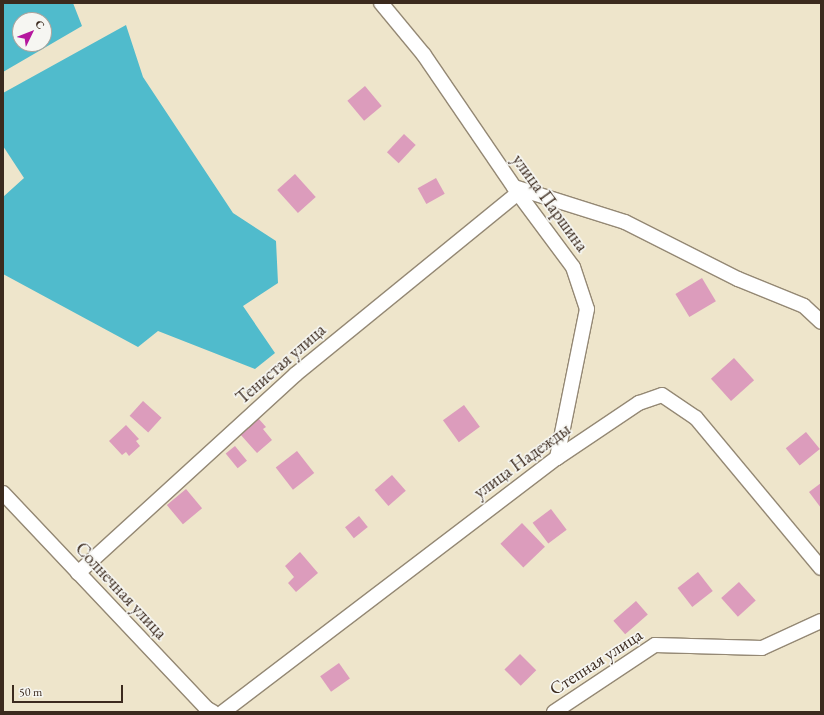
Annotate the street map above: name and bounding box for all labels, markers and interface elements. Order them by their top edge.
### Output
north arrow [12,12,52,52]
text: С [32,17,48,32]
street label: улица Паршина [507,150,593,256]
street label: Тенистая улица [232,319,330,409]
street label: улица Надежды [469,419,575,503]
street label: Солнечная улица [71,538,171,644]
street label: Степная улица [545,624,647,700]
scale bar [14,677,125,703]
text: 50 m [19,684,42,700]

